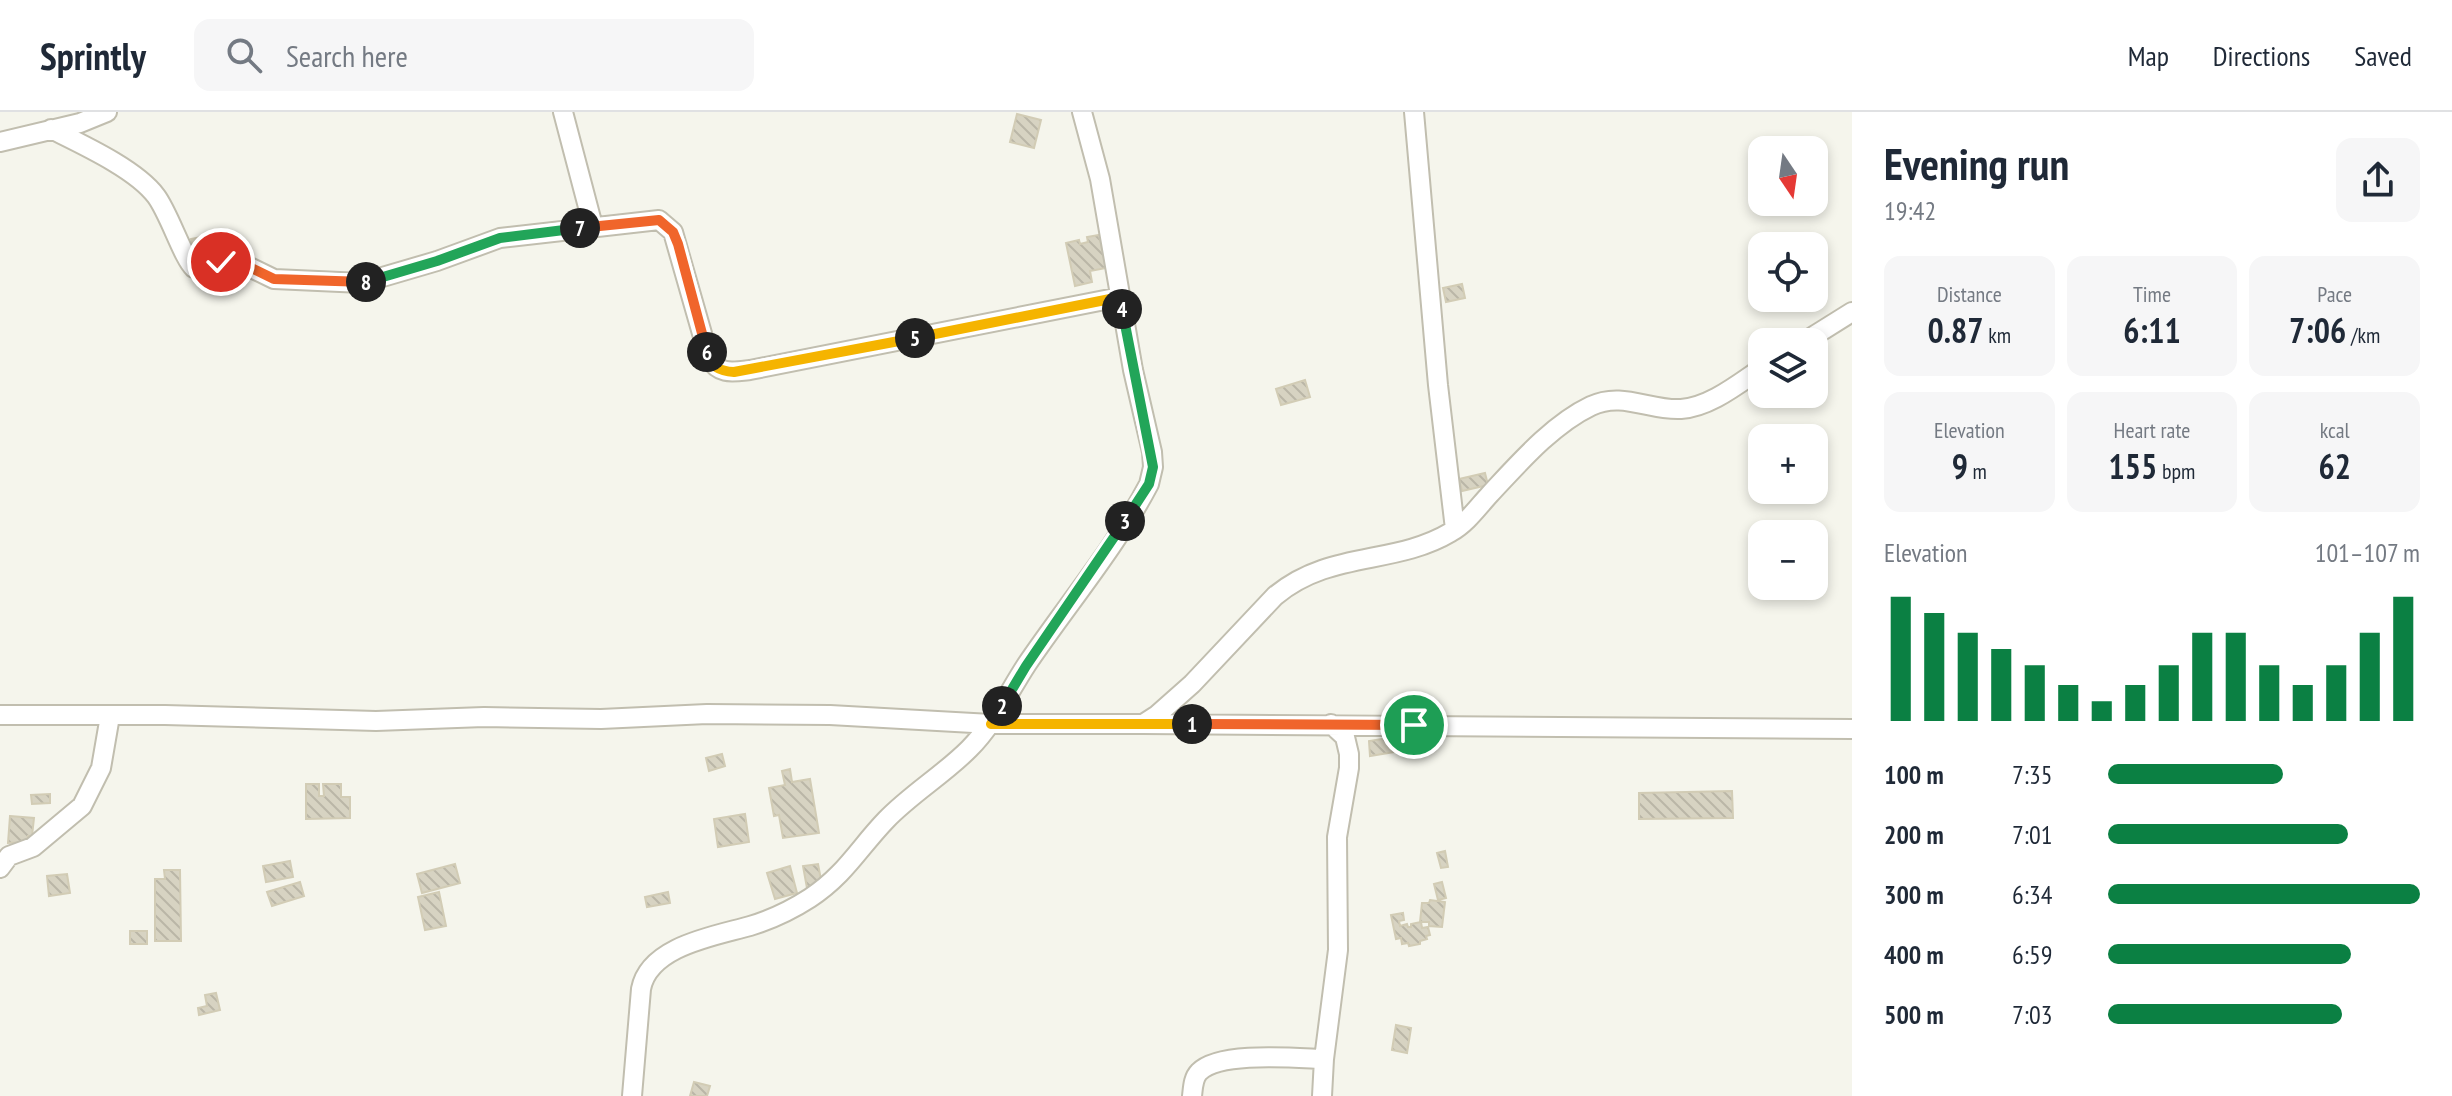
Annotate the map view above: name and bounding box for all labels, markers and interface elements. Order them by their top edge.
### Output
search box [194,19,754,91]
text: Sprintly [40,31,146,80]
icon: search [222,33,266,77]
text: Search here [286,36,408,75]
text: Map [2128,37,2169,74]
text: Directions [2213,37,2310,74]
text: Saved [2354,37,2412,74]
text: Evening run [1884,135,2069,192]
north arrow [1748,136,1828,216]
map controls [1748,136,1828,600]
button: share [2336,138,2420,222]
text: 19:42 [1884,194,1936,227]
pin: 7 [560,208,600,248]
text: 7 [575,214,585,242]
pin [187,228,255,296]
button: locate [1748,232,1828,312]
icon: check [199,240,243,284]
pin: 8 [346,262,386,302]
text: 8 [361,268,371,296]
text: Distance [1937,280,2002,308]
text: Time [2133,280,2171,308]
text: Pace [2317,280,2352,308]
pin: 4 [1102,289,1142,329]
text: 4 [1117,295,1127,323]
text: 0.87 [1928,308,1984,352]
text: 6:11 [2123,308,2181,352]
text: 7:06 [2289,308,2346,352]
pin: 5 [895,318,935,358]
text: km [1984,321,2011,349]
text: /km [2346,321,2380,349]
text: 5 [910,324,920,352]
button: layers [1748,328,1828,408]
pin: 6 [687,332,727,372]
text: 6 [702,338,712,366]
text: Elevation [1934,416,2005,444]
text: Heart rate [2114,416,2190,444]
text: kcal [2320,416,2350,444]
button: + [1748,424,1828,504]
text: 9 [1952,444,1968,488]
text: 155 [2109,444,2157,488]
text: 62 [2318,444,2351,488]
text: m [1968,457,1987,485]
text: bpm [2157,457,2195,485]
pin: 3 [1105,501,1145,541]
text: 3 [1120,507,1130,535]
button: − [1748,520,1828,600]
text: Elevation [1884,536,1967,569]
text: 101–107 m [2315,536,2420,569]
pin: 2 [982,686,1022,726]
pin [1380,691,1448,759]
text: 2 [997,692,1007,720]
icon: arrive [1392,703,1436,747]
pin: 1 [1172,704,1212,744]
text: 1 [1187,710,1197,738]
text: 100 m [1884,758,1944,791]
text: 7:35 [2012,758,2052,791]
text: 200 m [1884,818,1944,851]
text: 7:01 [2012,818,2052,851]
text: 300 m [1884,878,1944,911]
text: 6:34 [2012,878,2052,911]
text: 400 m [1884,938,1944,971]
text: 6:59 [2012,938,2052,971]
text: 500 m [1884,998,1944,1031]
text: 7:03 [2012,998,2052,1031]

